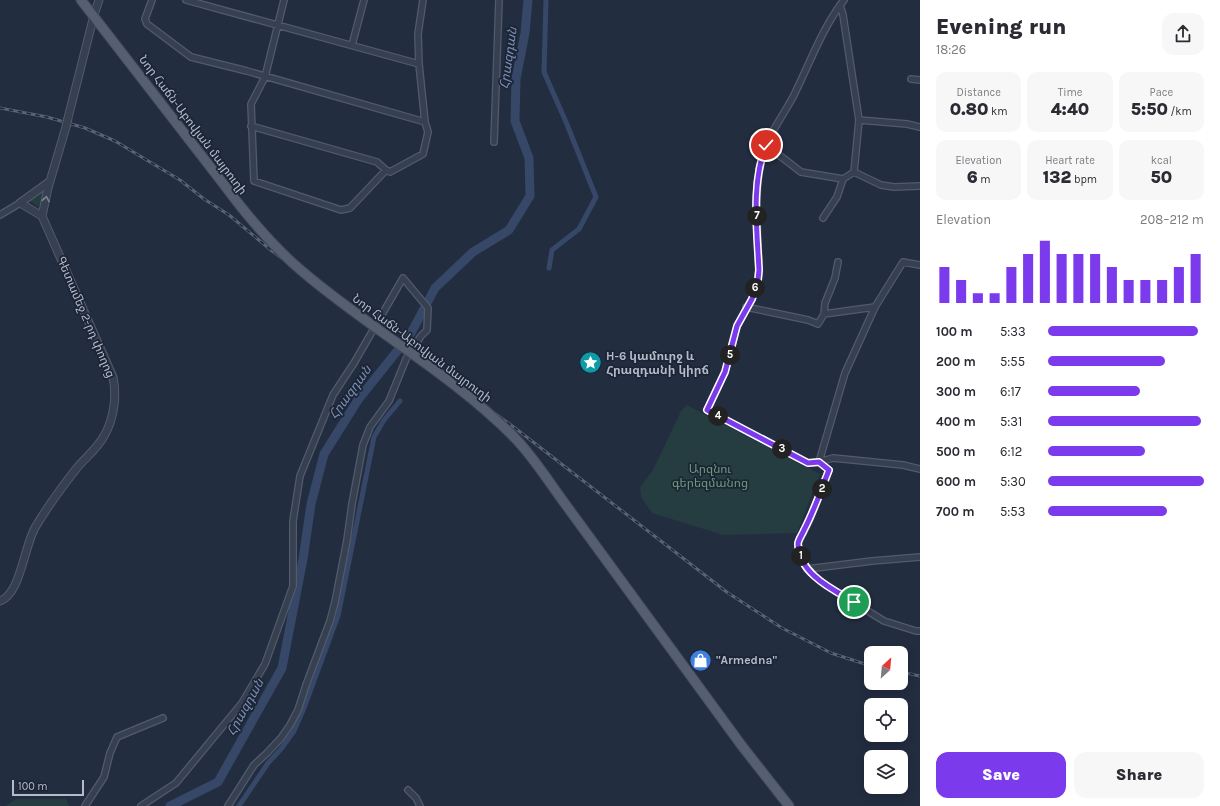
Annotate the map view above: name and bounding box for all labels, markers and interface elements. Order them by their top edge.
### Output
button: share [1162,13,1204,55]
text: Evening run [936,14,1066,40]
water label: Հրազդան [496,25,521,90]
text: 18:26 [936,42,966,57]
street label: Նոր Հաճն-Աբովյան մայրուղի [136,53,250,197]
text: Distance [956,86,1001,99]
text: Time [1058,86,1082,99]
text: Pace [1150,86,1173,99]
text: 0.80 [950,99,989,119]
text: 4:40 [1051,99,1089,119]
text: 5:50 [1131,99,1168,119]
text: km [989,105,1008,118]
text: /km [1168,105,1192,118]
pin [749,128,783,162]
icon: check [755,134,777,156]
text: Elevation [955,154,1002,167]
text: Heart rate [1045,154,1095,167]
text: kcal [1151,154,1172,167]
text: 6 [967,167,978,187]
text: 132 [1043,167,1071,187]
text: 50 [1150,167,1172,187]
text: m [978,173,991,186]
text: bpm [1071,173,1097,186]
one-way arrow [41,196,49,202]
pin: 7 [747,206,767,226]
text: 7 [754,209,760,222]
text: Elevation [936,212,991,227]
text: 208–212 m [1140,212,1204,227]
street label: Գետամեջ 2-րդ փողոց [54,254,118,380]
pin: 6 [745,278,765,298]
text: 6 [752,281,758,294]
street label: Նոր Հաճն-Աբովյան մայրուղի [350,291,494,405]
text: 100 m [936,324,973,339]
text: 5:33 [1000,324,1026,339]
pin: 5 [720,345,740,365]
text: 5 [727,348,733,361]
place label: H-6 կամուրջ և Հրազդանի կիրճ [606,349,709,377]
place icon: H-6 կամուրջ և Հրազդանի կիրճ [578,350,604,376]
text: 200 m [936,354,976,369]
text: 5:55 [1000,354,1025,369]
water label: Հրազդան [326,361,376,422]
text: 300 m [936,384,976,399]
text: 6:17 [1000,384,1021,399]
pin: 4 [708,406,728,426]
text: 4 [715,409,721,422]
text: 400 m [936,414,976,429]
text: 5:31 [1000,414,1022,429]
pin: 3 [772,439,792,459]
text: 3 [779,442,785,455]
text: 500 m [936,444,976,459]
text: 6:12 [1000,444,1022,459]
park label: Արզնու գերեզմանոց [672,462,748,490]
text: 600 m [936,474,976,489]
text: 5:30 [1000,474,1026,489]
pin: 2 [812,479,832,499]
text: 2 [819,482,825,495]
text: 700 m [936,504,975,519]
text: 5:53 [1000,504,1025,519]
pin: 1 [791,546,811,566]
text: 1 [799,549,803,562]
pin [837,585,871,619]
icon: arrive [843,591,865,613]
north arrow [864,646,908,690]
map controls [864,646,908,794]
shop icon: "Armedna" [687,647,713,673]
place label: "Armedna" [716,653,777,667]
water label: Հրազդան [223,675,268,738]
button: locate [864,698,908,742]
button: layers [864,750,908,794]
button: Save [936,752,1066,798]
button: Share [1074,752,1204,798]
scale bar [12,778,84,797]
text: 100 m [18,780,48,793]

